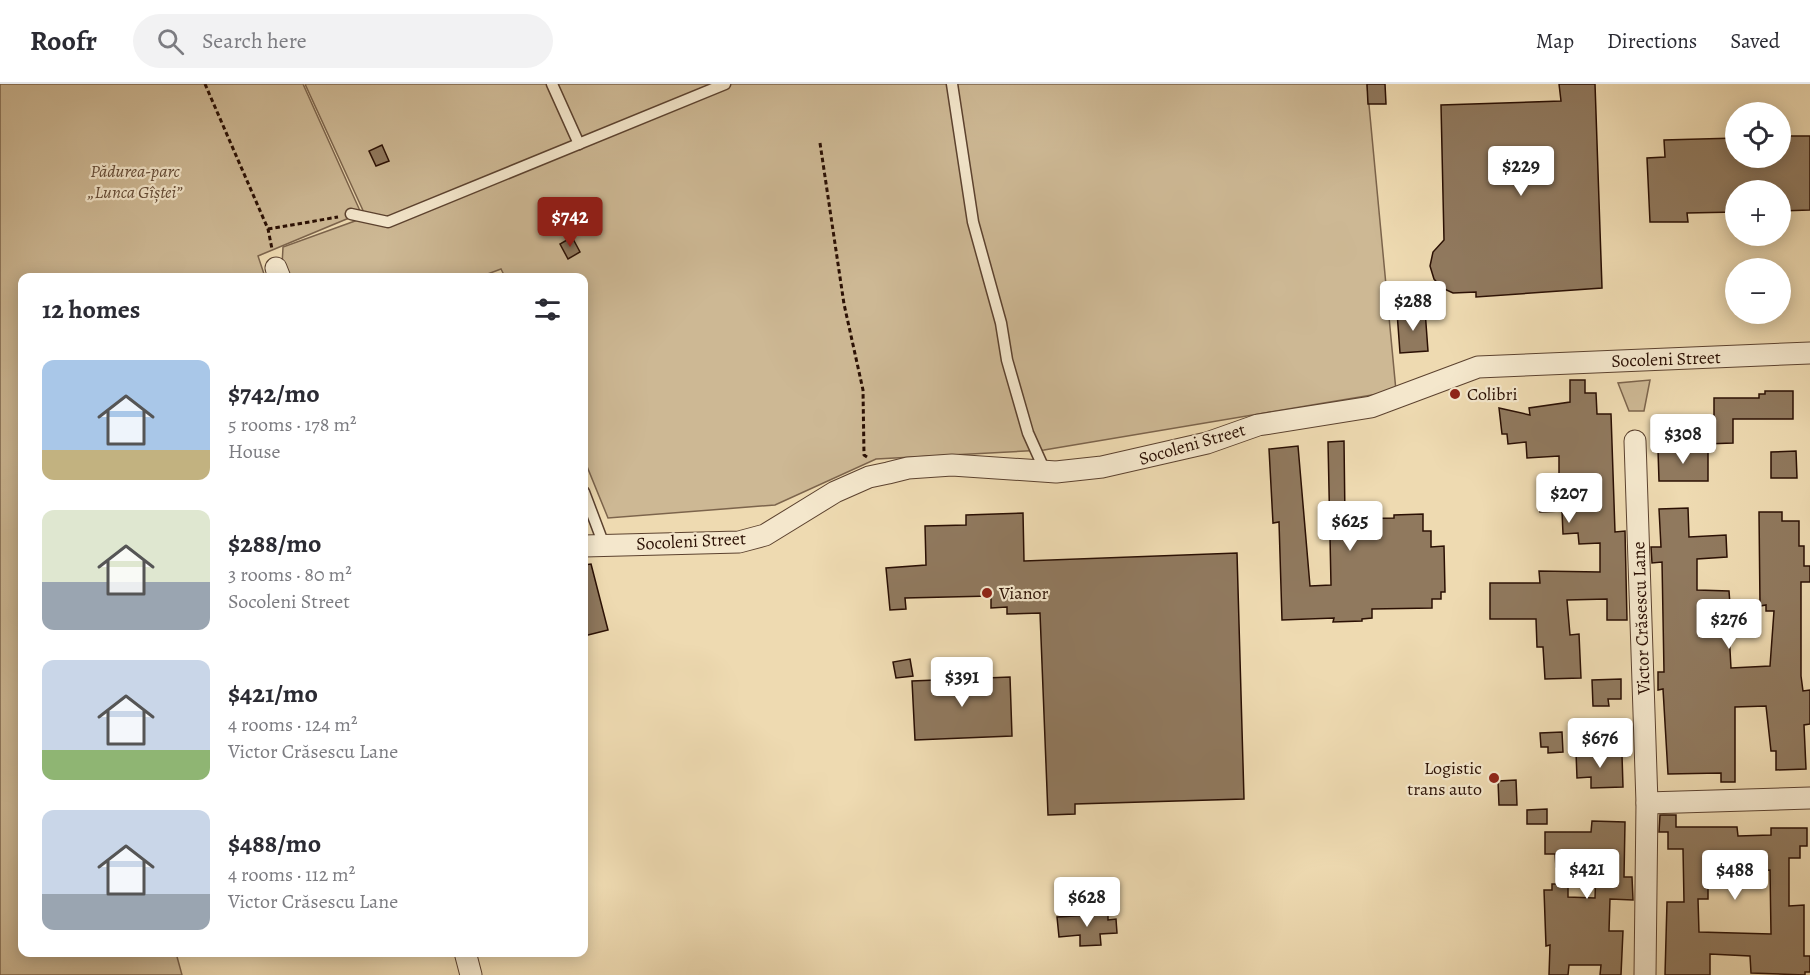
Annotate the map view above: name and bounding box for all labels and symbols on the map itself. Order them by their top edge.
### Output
pin: $229 [1485,146,1557,197]
park label: Pădurea-parc „Lunca Gîștei” [87,159,183,204]
pin: $742 [534,197,606,248]
pin: $288 [1377,281,1449,332]
street label: Socoleni Street [1611,345,1721,373]
place label: Colibri [1467,382,1517,406]
marker: Colibri [1448,387,1462,401]
pin: $308 [1647,414,1719,465]
street label: Socoleni Street [1136,417,1248,471]
pin: $207 [1533,473,1605,524]
pin: $625 [1314,501,1386,552]
street label: Socoleni Street [636,526,746,556]
street label: Victor Crăsescu Lane [1626,541,1656,696]
place label: Vianor [998,581,1049,605]
marker: Vianor [980,586,994,600]
pin: $276 [1693,599,1765,650]
pin: $391 [926,657,998,708]
pin: $676 [1564,718,1636,769]
place label: Logistic trans auto [1407,756,1482,801]
marker: Logistic trans auto [1487,771,1501,785]
pin: $421 [1551,849,1623,900]
pin: $488 [1699,850,1771,901]
pin: $628 [1051,877,1123,928]

